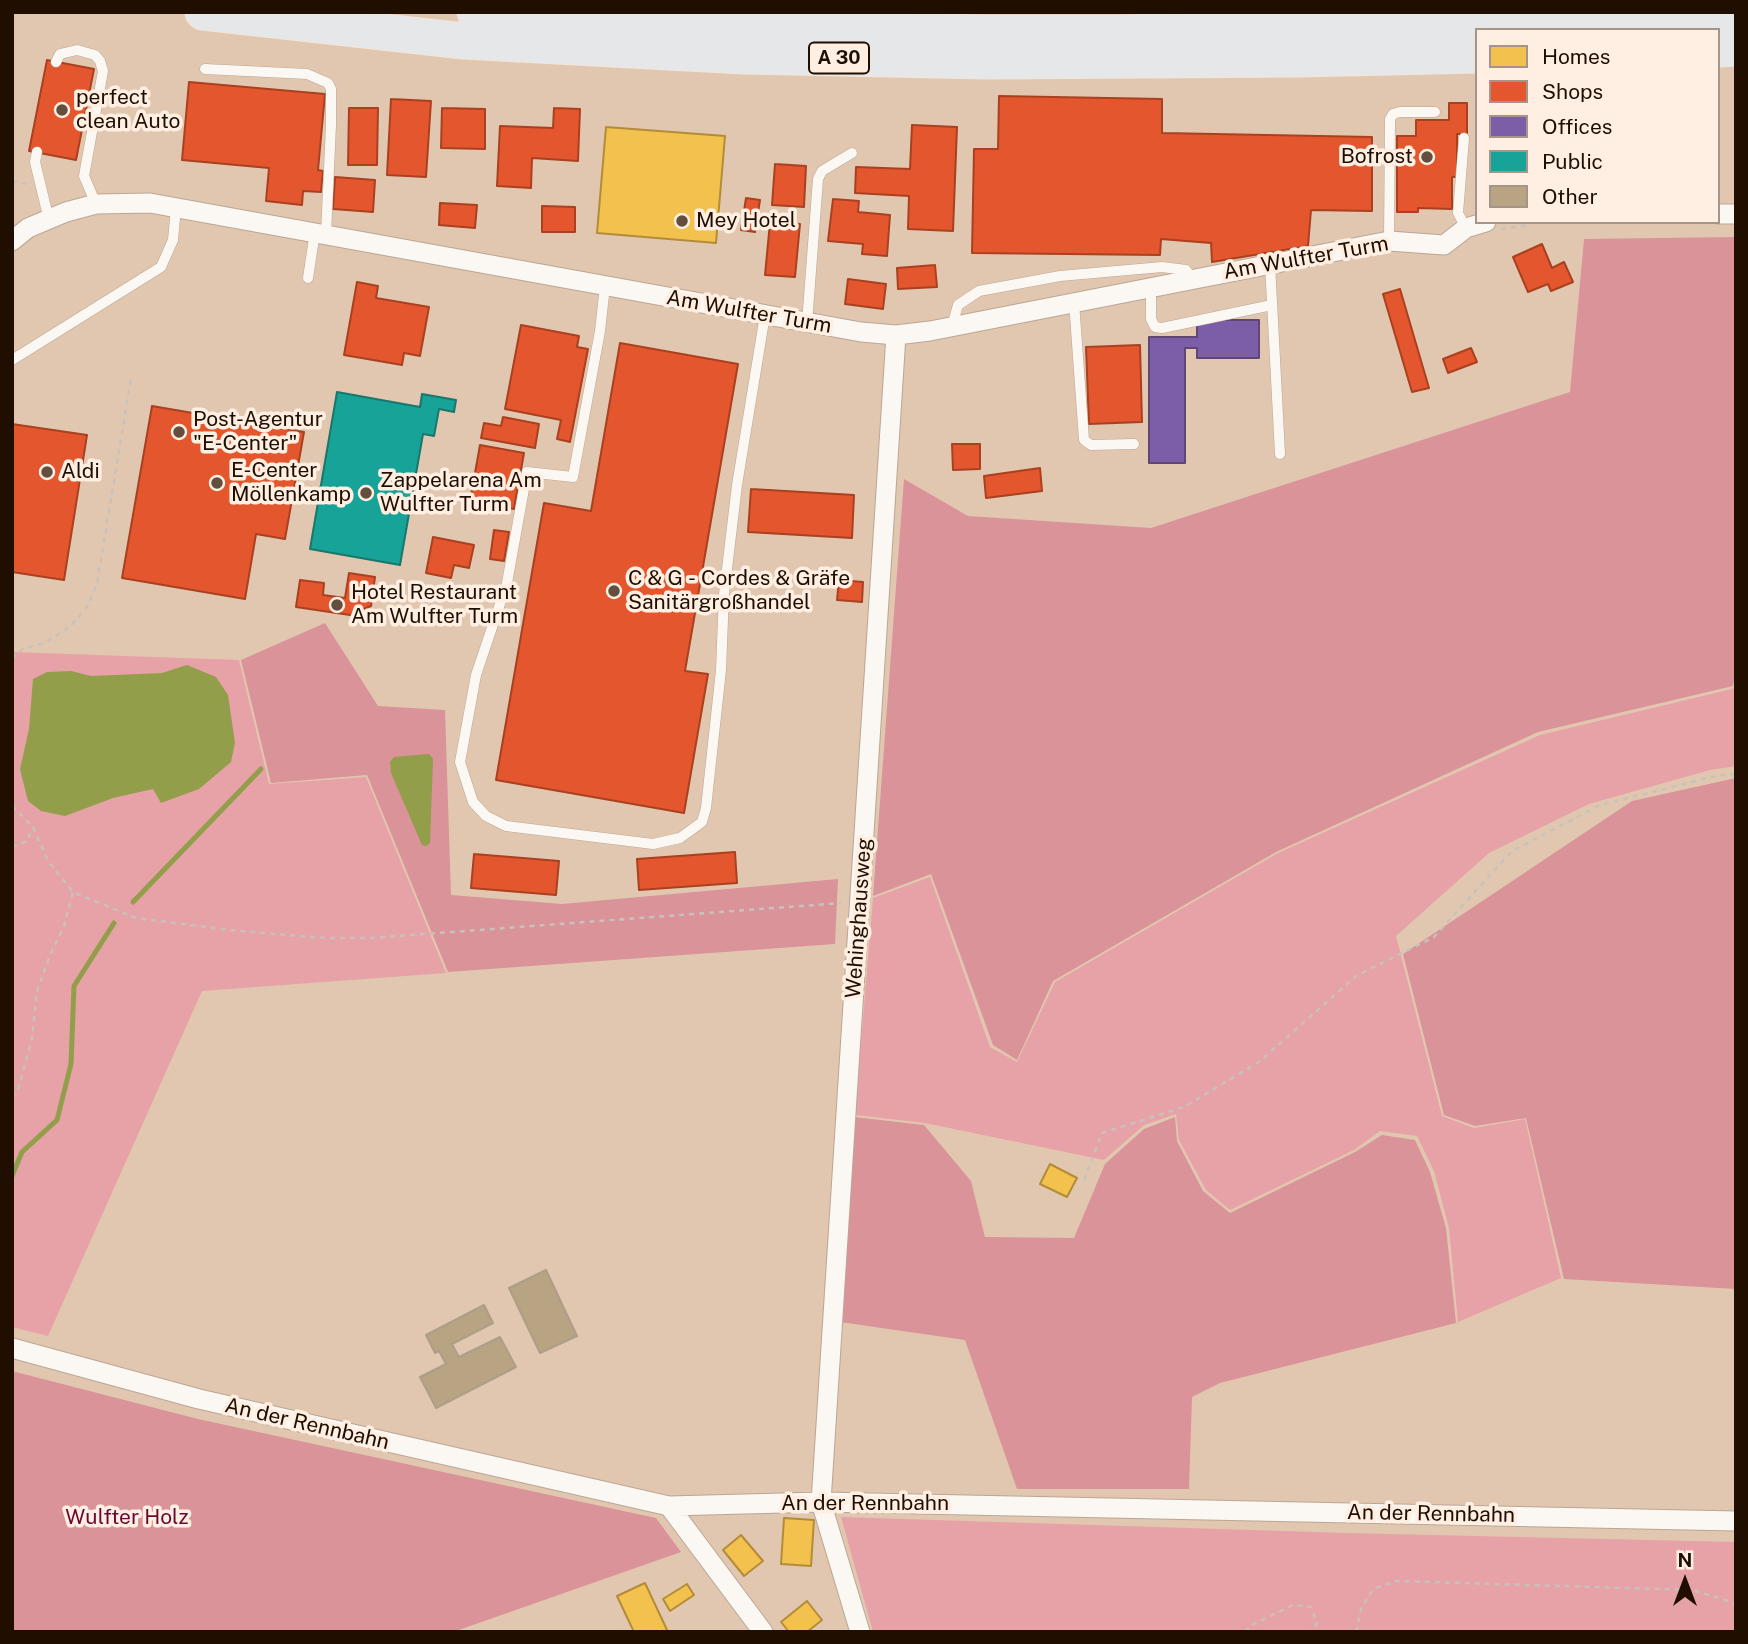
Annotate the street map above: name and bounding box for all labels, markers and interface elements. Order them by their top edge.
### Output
legend [1475,28,1720,224]
road number: A 30 [809,43,869,74]
text: Homes [1542,44,1610,69]
text: Shops [1542,79,1603,104]
place label: perfect clean Auto [76,85,180,135]
marker: perfect clean Auto [54,102,70,118]
text: Offices [1542,114,1612,139]
place label: Bofrost [1341,144,1413,170]
marker: Bofrost [1419,149,1435,165]
text: Public [1542,149,1603,174]
text: Other [1542,184,1598,209]
place label: Mey Hotel [696,208,796,234]
marker: Mey Hotel [674,213,690,229]
street label: Am Wulfter Turm [1222,231,1390,285]
street label: Am Wulfter Turm [665,285,833,339]
place label: Post-Agentur "E-Center" [193,407,323,457]
marker: Post-Agentur "E-Center" [171,424,187,440]
place label: E-Center Möllenkamp [231,458,351,508]
place label: Aldi [61,459,100,485]
marker: Aldi [39,464,55,480]
place label: Zappelarena Am Wulfter Turm [380,468,542,518]
marker: E-Center Möllenkamp [209,475,225,491]
marker: Zappelarena Am Wulfter Turm [358,485,374,501]
place label: C & G - Cordes & Gräfe Sanitärgroßhandel [628,566,850,616]
place label: Hotel Restaurant Am Wulfter Turm [351,580,518,630]
marker: C & G - Cordes & Gräfe Sanitärgroßhandel [606,583,622,599]
marker: Hotel Restaurant Am Wulfter Turm [329,597,345,613]
street label: Wehinghausweg [841,837,877,999]
street label: An der Rennbahn [222,1393,392,1455]
street label: An der Rennbahn [781,1491,949,1517]
street label: An der Rennbahn [1347,1500,1515,1528]
park label: Wulfter Holz [65,1505,189,1531]
north arrow [1650,1546,1720,1616]
text: N [1678,1549,1692,1571]

